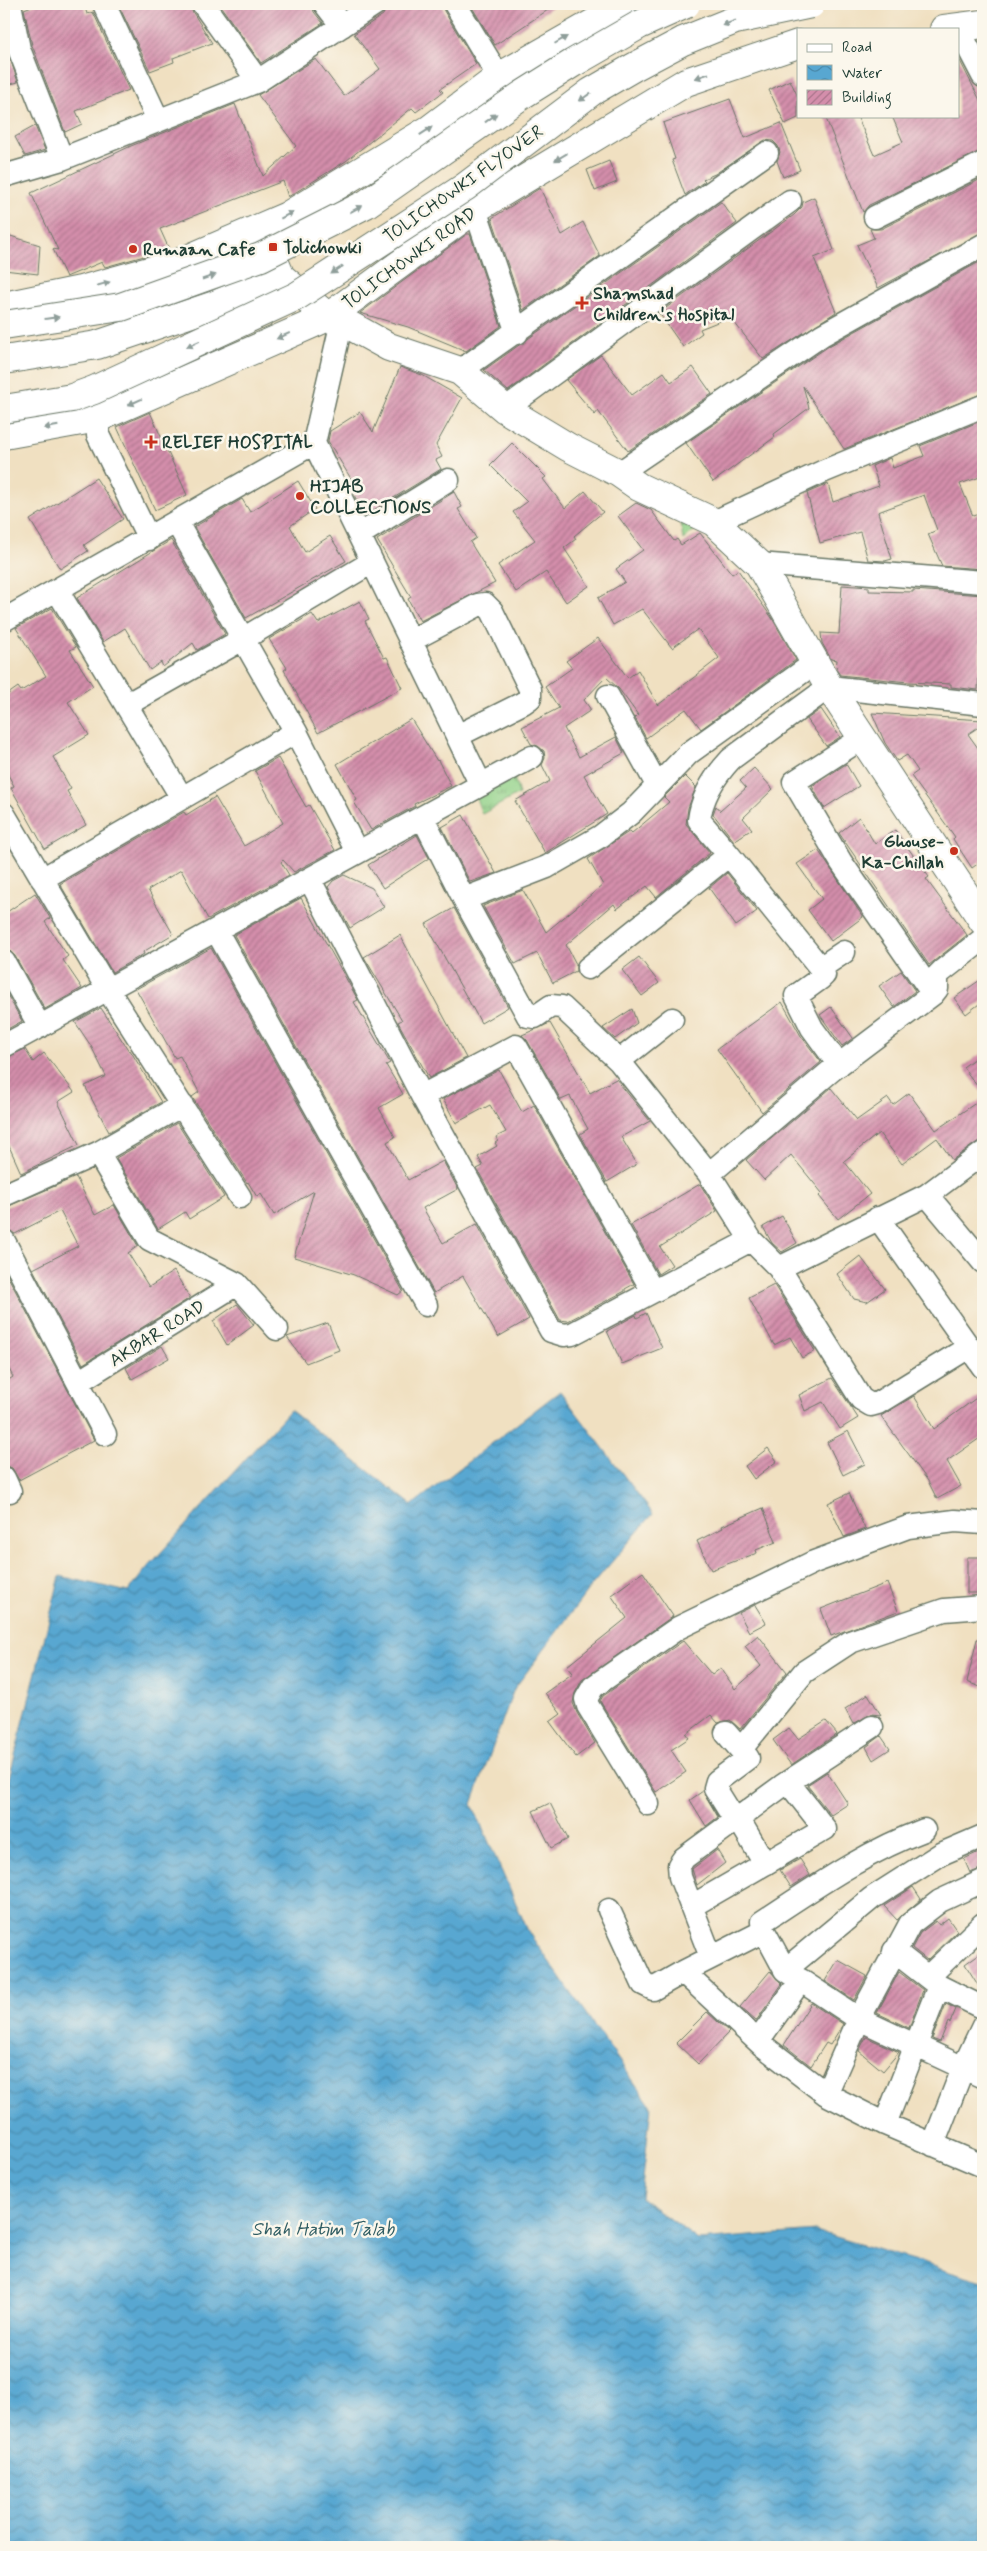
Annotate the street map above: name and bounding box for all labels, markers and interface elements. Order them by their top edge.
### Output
one-way arrow [722,20,737,27]
legend [797,28,960,118]
one-way arrow [554,36,567,45]
text: Road [842,38,872,58]
text: Water [842,64,882,84]
one-way arrow [695,73,710,81]
text: Building [842,88,892,109]
one-way arrow [578,92,592,102]
one-way arrow [484,113,497,123]
street label: TOLICHOWKI FLYOVER [379,120,549,249]
one-way arrow [419,126,433,136]
one-way arrow [555,152,568,161]
street label: TOLICHOWKI ROAD [338,202,482,316]
one-way arrow [349,205,363,213]
one-way arrow [280,211,294,219]
place label: Tolichowki [283,236,362,260]
place label: Rumaan Cafe [143,238,256,262]
marker: Tolichowki [267,241,279,253]
marker: Rumaan Cafe [127,243,139,255]
one-way arrow [331,265,344,274]
one-way arrow [201,273,216,280]
one-way arrow [95,280,110,288]
place label: Shamshad Children's Hospital [593,282,735,327]
marker: Shamshad Children's Hospital [575,296,589,310]
one-way arrow [44,314,60,322]
one-way arrow [276,333,290,341]
one-way arrow [186,340,200,348]
one-way arrow [128,398,142,406]
one-way arrow [42,423,58,431]
place label: RELIEF HOSPITAL [162,431,313,455]
marker: RELIEF HOSPITAL [144,435,158,449]
place label: HIJAB COLLECTIONS [310,475,431,520]
marker: HIJAB COLLECTIONS [294,490,306,502]
place label: Ghouse- Ka-Chillah [861,830,944,875]
marker: Ghouse- Ka-Chillah [948,845,960,857]
street label: AKBAR ROAD [105,1295,210,1373]
water label: Shah Hatim Talab [252,2217,396,2242]

